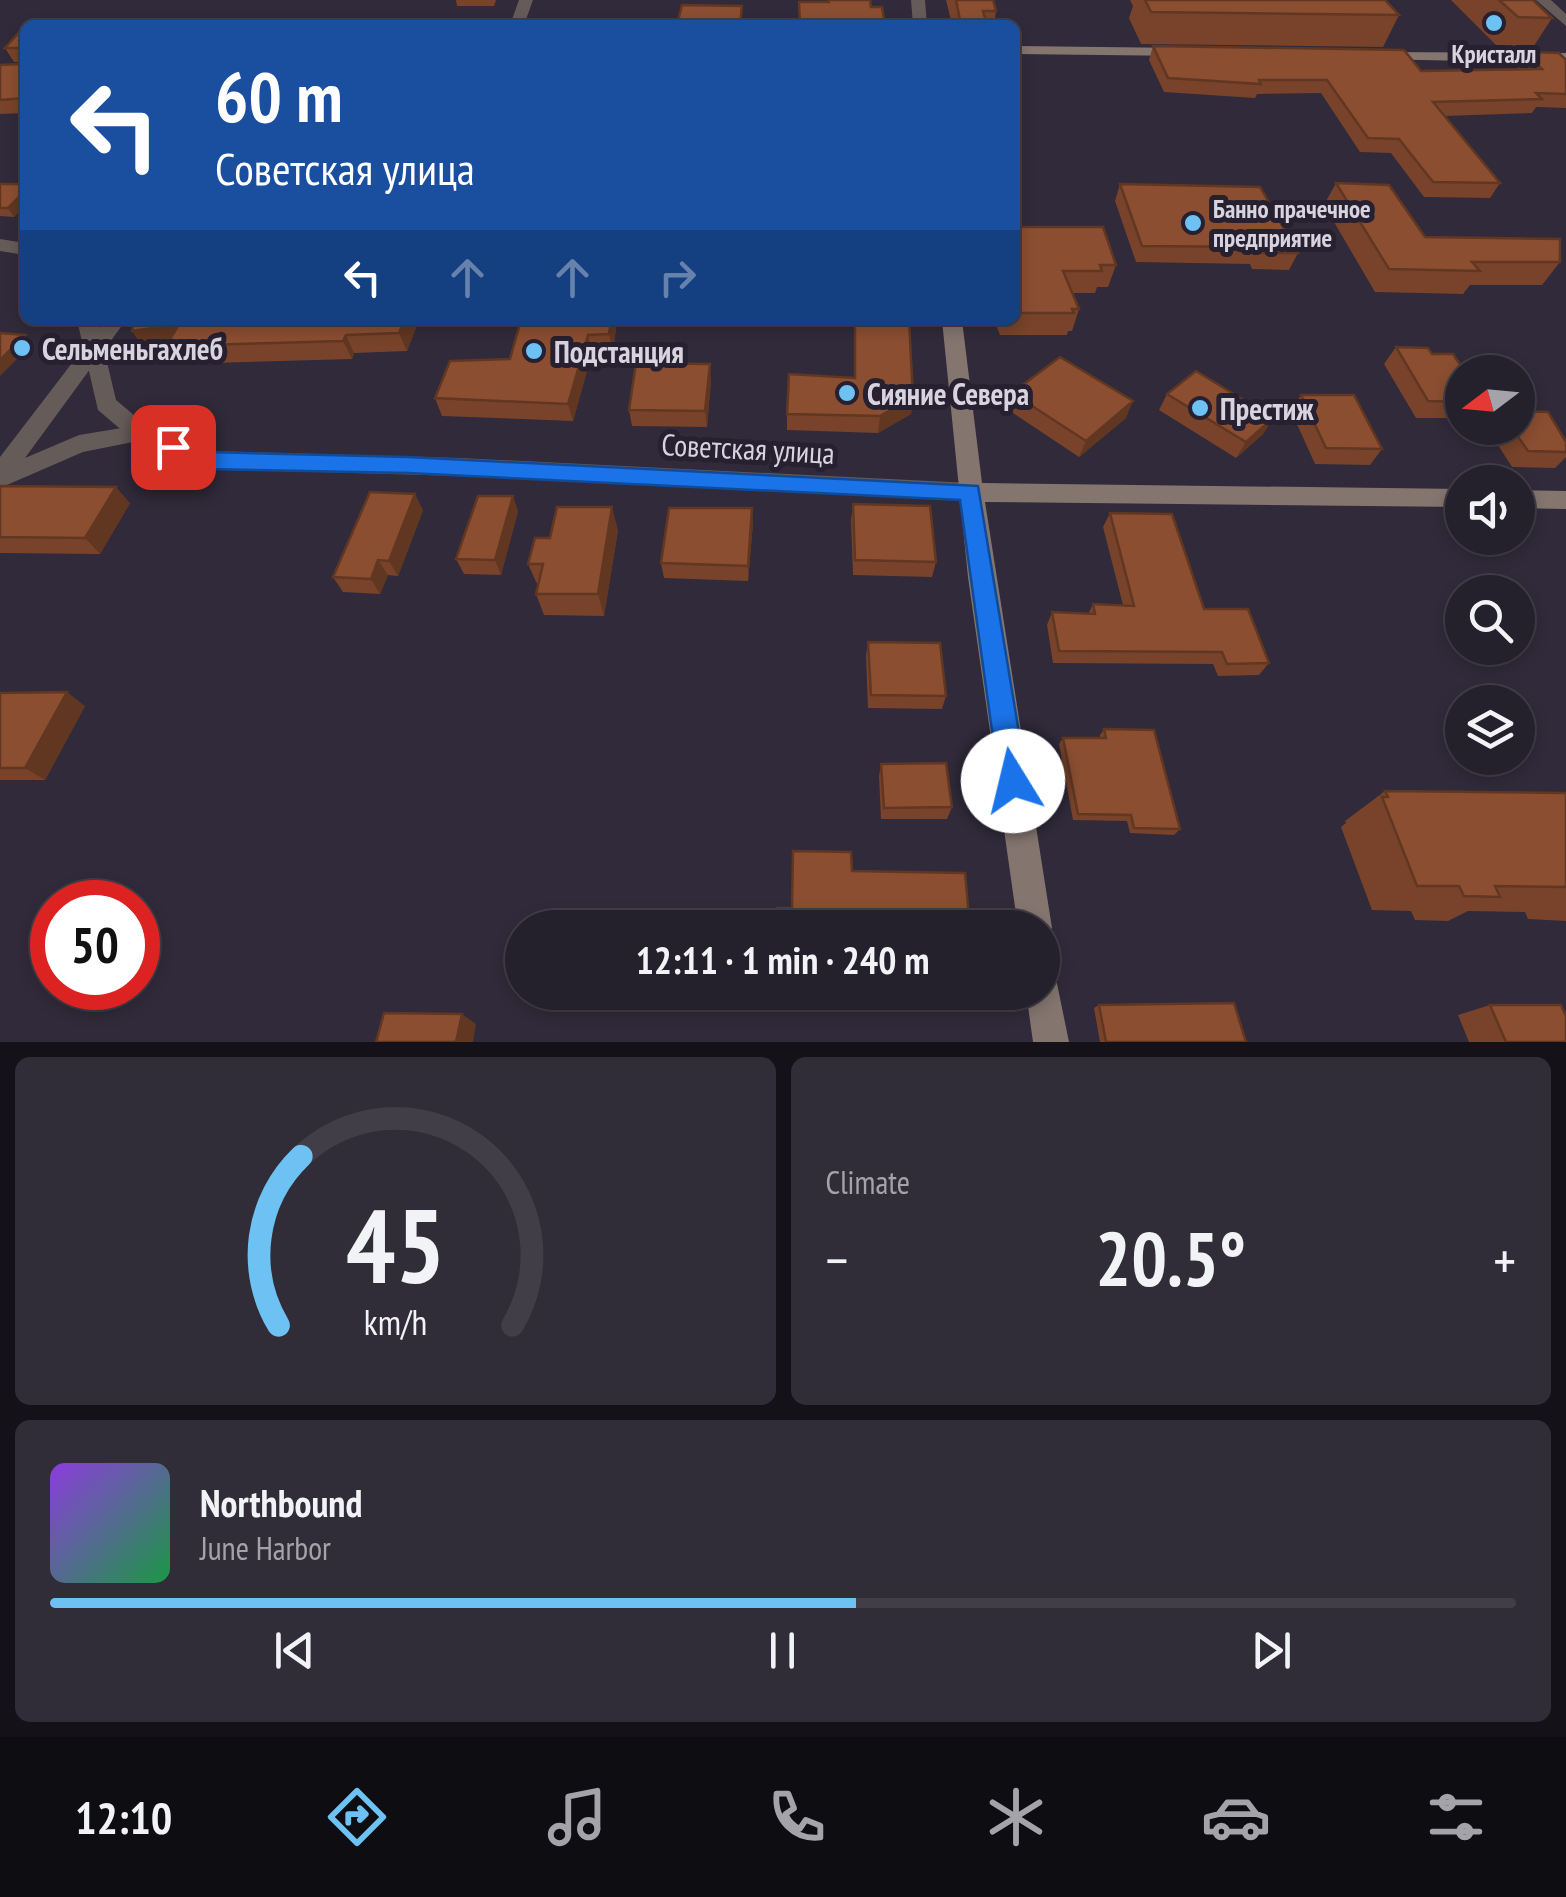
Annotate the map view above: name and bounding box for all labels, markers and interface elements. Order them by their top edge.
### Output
marker: Кристалл [1483,12,1505,34]
place label: Кристалл [1452,38,1536,70]
text: 60 m [215,51,343,141]
icon: left [50,60,180,190]
text: Советская улица [215,139,475,197]
place label: Банно прачечное предприятие [1213,193,1371,254]
marker: Банно прачечное предприятие [1182,212,1204,234]
icon: left [335,250,390,305]
icon: ahead [440,250,495,305]
icon: ahead [545,250,600,305]
icon: right [650,250,705,305]
place label: Сельменьгахлеб [42,329,223,368]
place label: Подстанция [554,332,684,371]
marker: Сельменьгахлеб [11,337,33,359]
marker: Подстанция [523,340,545,362]
north arrow [1445,355,1535,445]
map controls [1445,355,1535,775]
place label: Сияние Севера [867,374,1029,413]
marker: Сияние Севера [836,382,858,404]
place label: Престиж [1220,389,1314,428]
marker: Престиж [1189,397,1211,419]
pin [131,405,216,490]
icon: arrive [146,420,201,475]
street label: Советская улица [660,424,836,472]
button: sound [1445,465,1535,555]
button: search [1445,575,1535,665]
button: layers [1445,685,1535,775]
position arrow [961,729,1065,833]
speed limit sign: 50 [30,880,160,1010]
text: 12:11 · 1 min · 240 m [636,935,929,984]
text: Climate [826,1161,910,1203]
text: 45 [346,1177,445,1312]
text: 20.5° [1095,1210,1246,1307]
text: − [826,1224,848,1295]
text: + [1493,1224,1516,1295]
text: km/h [364,1299,427,1345]
text: Northbound [200,1478,362,1527]
text: June Harbor [200,1527,331,1569]
icon: previous [267,1623,322,1678]
icon: pause [755,1623,810,1678]
icon: next [1244,1623,1299,1678]
icon: directions [322,1782,392,1852]
icon: music [542,1782,612,1852]
icon: phone [762,1782,832,1852]
icon: climate [981,1782,1051,1852]
icon: car [1201,1782,1271,1852]
icon: filters [1421,1782,1491,1852]
text: 12:10 [75,1788,172,1846]

